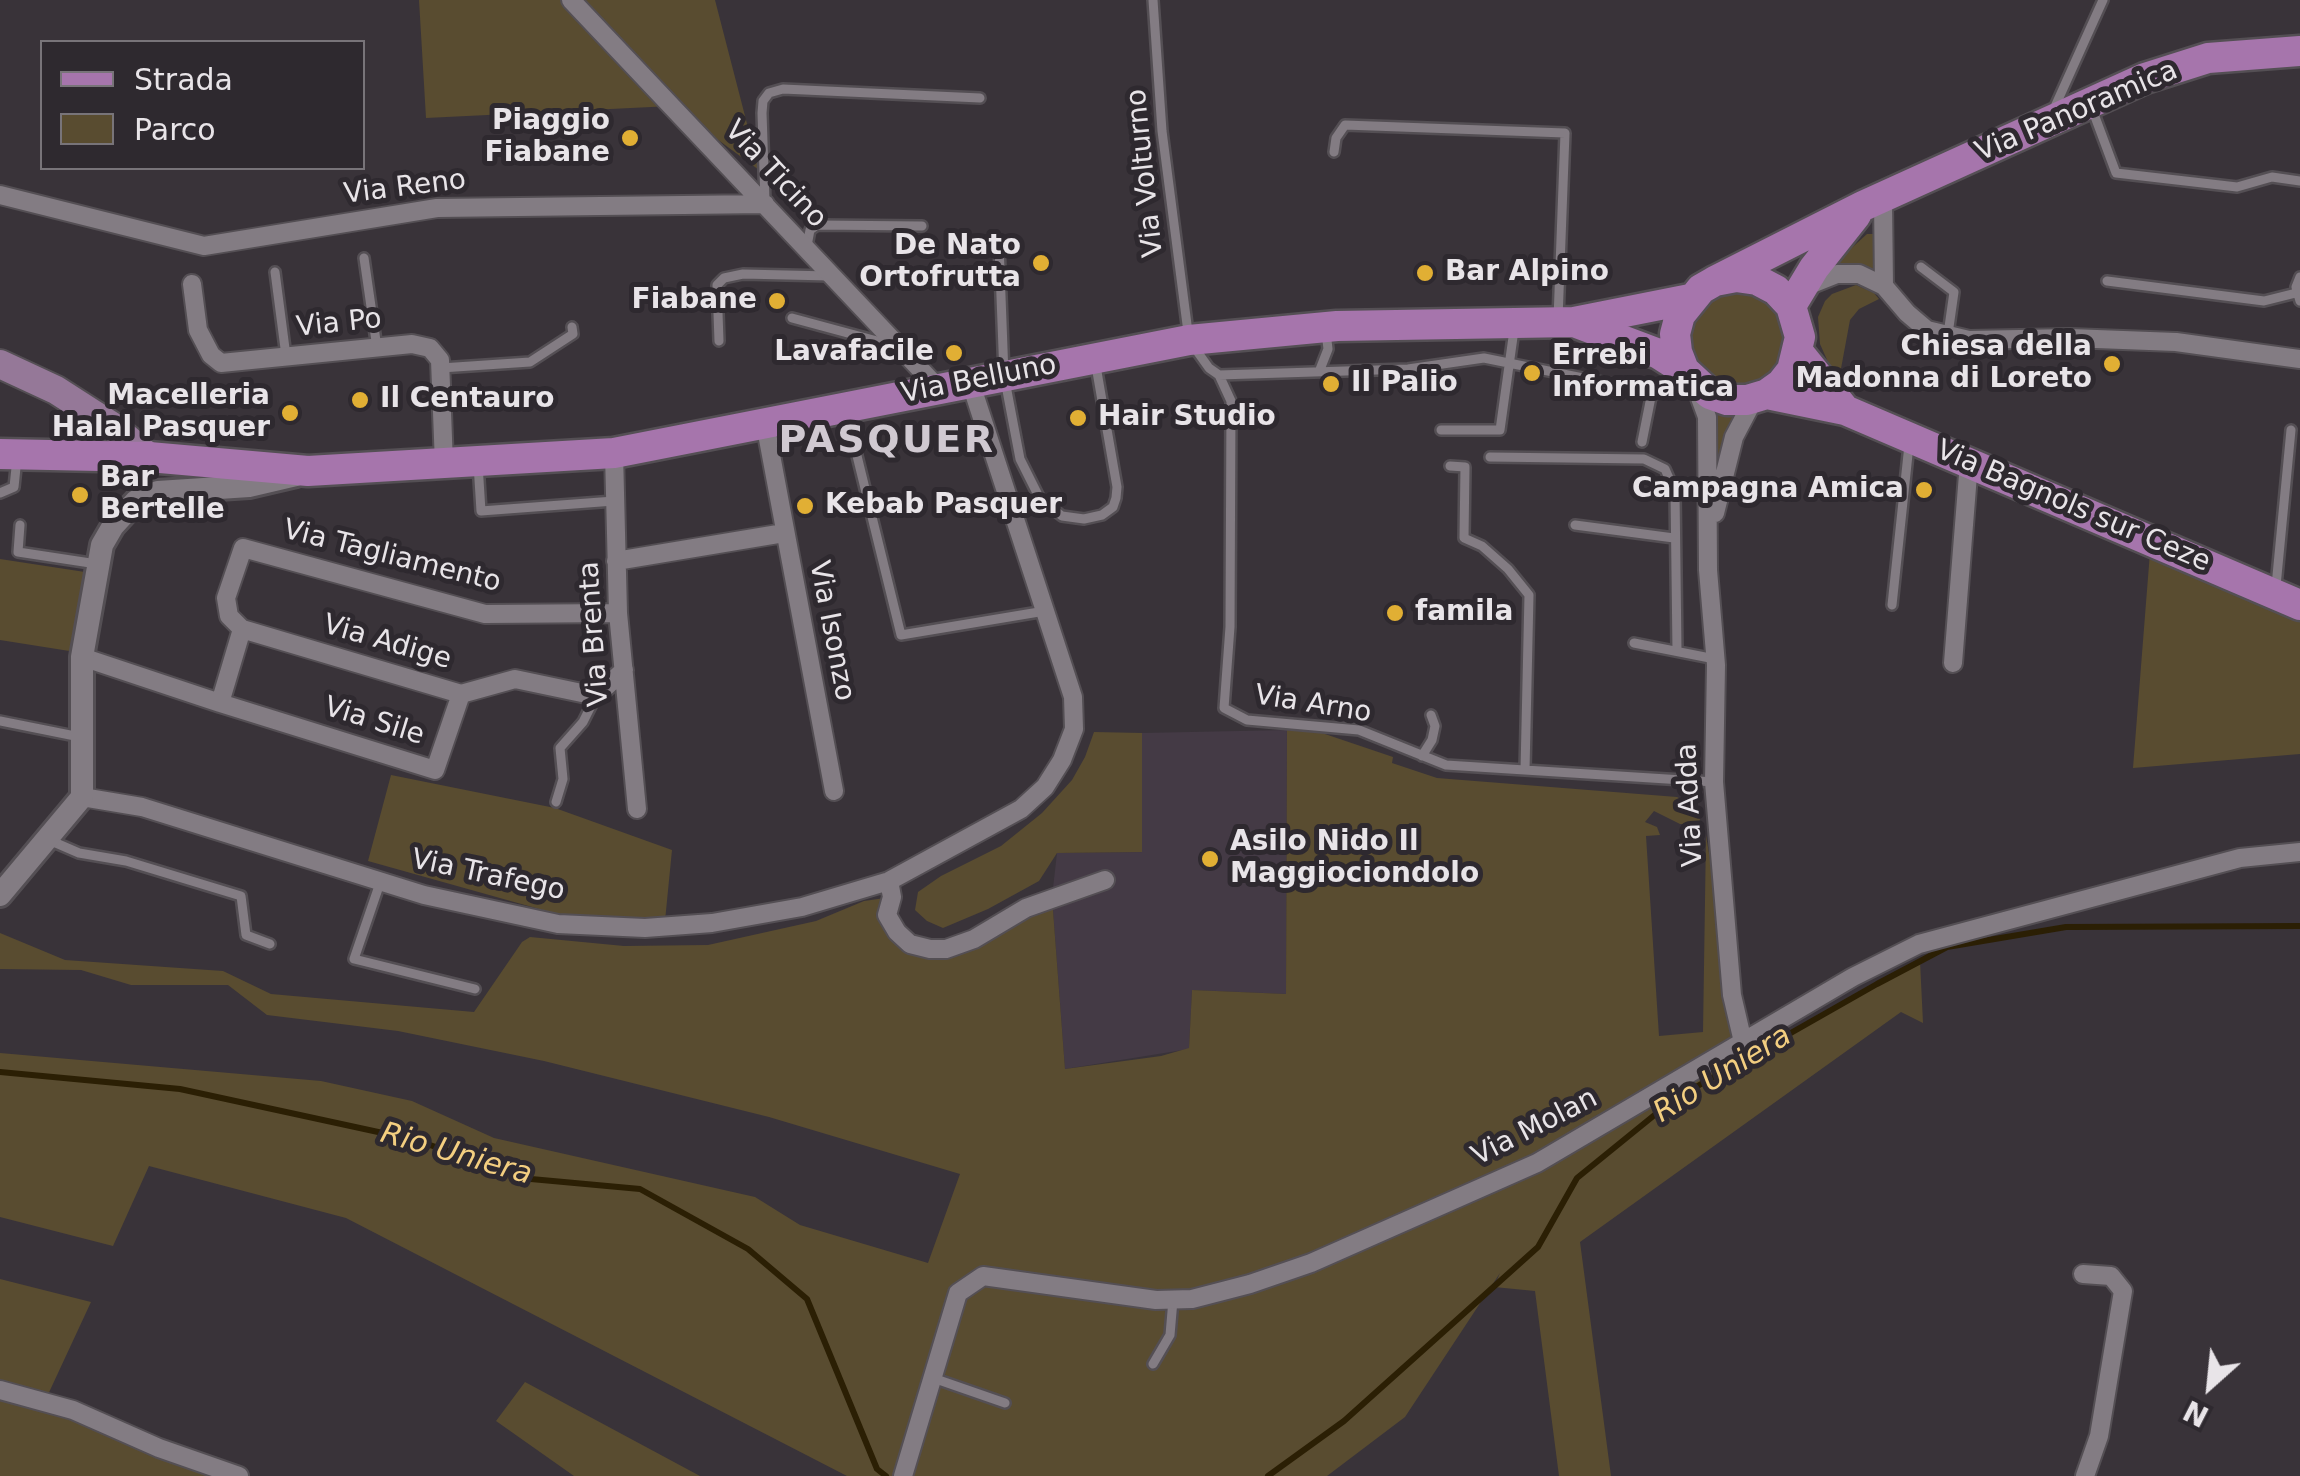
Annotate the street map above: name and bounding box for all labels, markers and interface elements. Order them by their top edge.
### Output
legend [40,40,365,170]
street label: Via Panoramica [1971,54,2183,170]
text: Strada [134,62,233,97]
street label: Via Volturno [1120,87,1172,259]
place label: Piaggio Fiabane [485,105,610,171]
text: Parco [134,112,216,147]
street label: Via Ticino [717,114,833,236]
marker: Piaggio Fiabane [619,127,641,149]
street label: Via Reno [342,164,468,212]
place label: De Nato Ortofrutta [859,230,1021,296]
marker: De Nato Ortofrutta [1030,252,1052,274]
place label: Bar Alpino [1445,256,1609,290]
marker: Bar Alpino [1414,262,1436,284]
place label: Fiabane [632,284,757,318]
marker: Fiabane [766,290,788,312]
street label: Via Po [295,303,383,345]
place label: Chiesa della Madonna di Loreto [1796,331,2092,397]
place label: Lavafacile [774,336,934,370]
place label: Errebi Informatica [1552,340,1734,406]
marker: Lavafacile [943,342,965,364]
street label: Via Belluno [899,349,1059,411]
marker: Chiesa della Madonna di Loreto [2101,353,2123,375]
marker: Errebi Informatica [1521,362,1543,384]
place label: Il Palio [1351,367,1458,401]
marker: Il Palio [1320,373,1342,395]
place label: Macelleria Halal Pasquer [52,380,270,446]
place label: Il Centauro [380,383,554,417]
marker: Il Centauro [349,389,371,411]
place label: Hair Studio [1098,401,1276,435]
marker: Macelleria Halal Pasquer [279,402,301,424]
marker: Hair Studio [1067,407,1089,429]
district label: PASQUER [778,419,996,465]
street label: Via Bagnols sur Ceze [1931,434,2215,580]
place label: Bar Bertelle [100,462,225,528]
place label: Campagna Amica [1632,473,1904,507]
marker: Campagna Amica [1913,479,1935,501]
marker: Bar Bertelle [69,484,91,506]
place label: Kebab Pasquer [825,489,1062,523]
marker: Kebab Pasquer [794,495,816,517]
street label: Via Tagliamento [280,514,504,600]
street label: Via Isonzo [801,558,861,704]
street label: Via Brenta [573,560,617,708]
place label: famila [1415,596,1513,630]
marker: famila [1384,602,1406,624]
street label: Via Adige [319,609,455,677]
street label: Via Arno [1252,679,1374,731]
street label: Via Sile [320,691,428,753]
street label: Via Adda [1671,742,1711,868]
place label: Asilo Nido Il Maggiociondolo [1230,826,1479,892]
street label: Via Trafego [408,843,568,909]
marker: Asilo Nido Il Maggiociondolo [1199,848,1221,870]
water label: Rio Uniera [1648,1019,1798,1131]
street label: Via Molan [1467,1082,1603,1174]
water label: Rio Uniera [376,1116,536,1194]
north arrow [2160,1336,2260,1436]
text: N [2178,1393,2214,1433]

